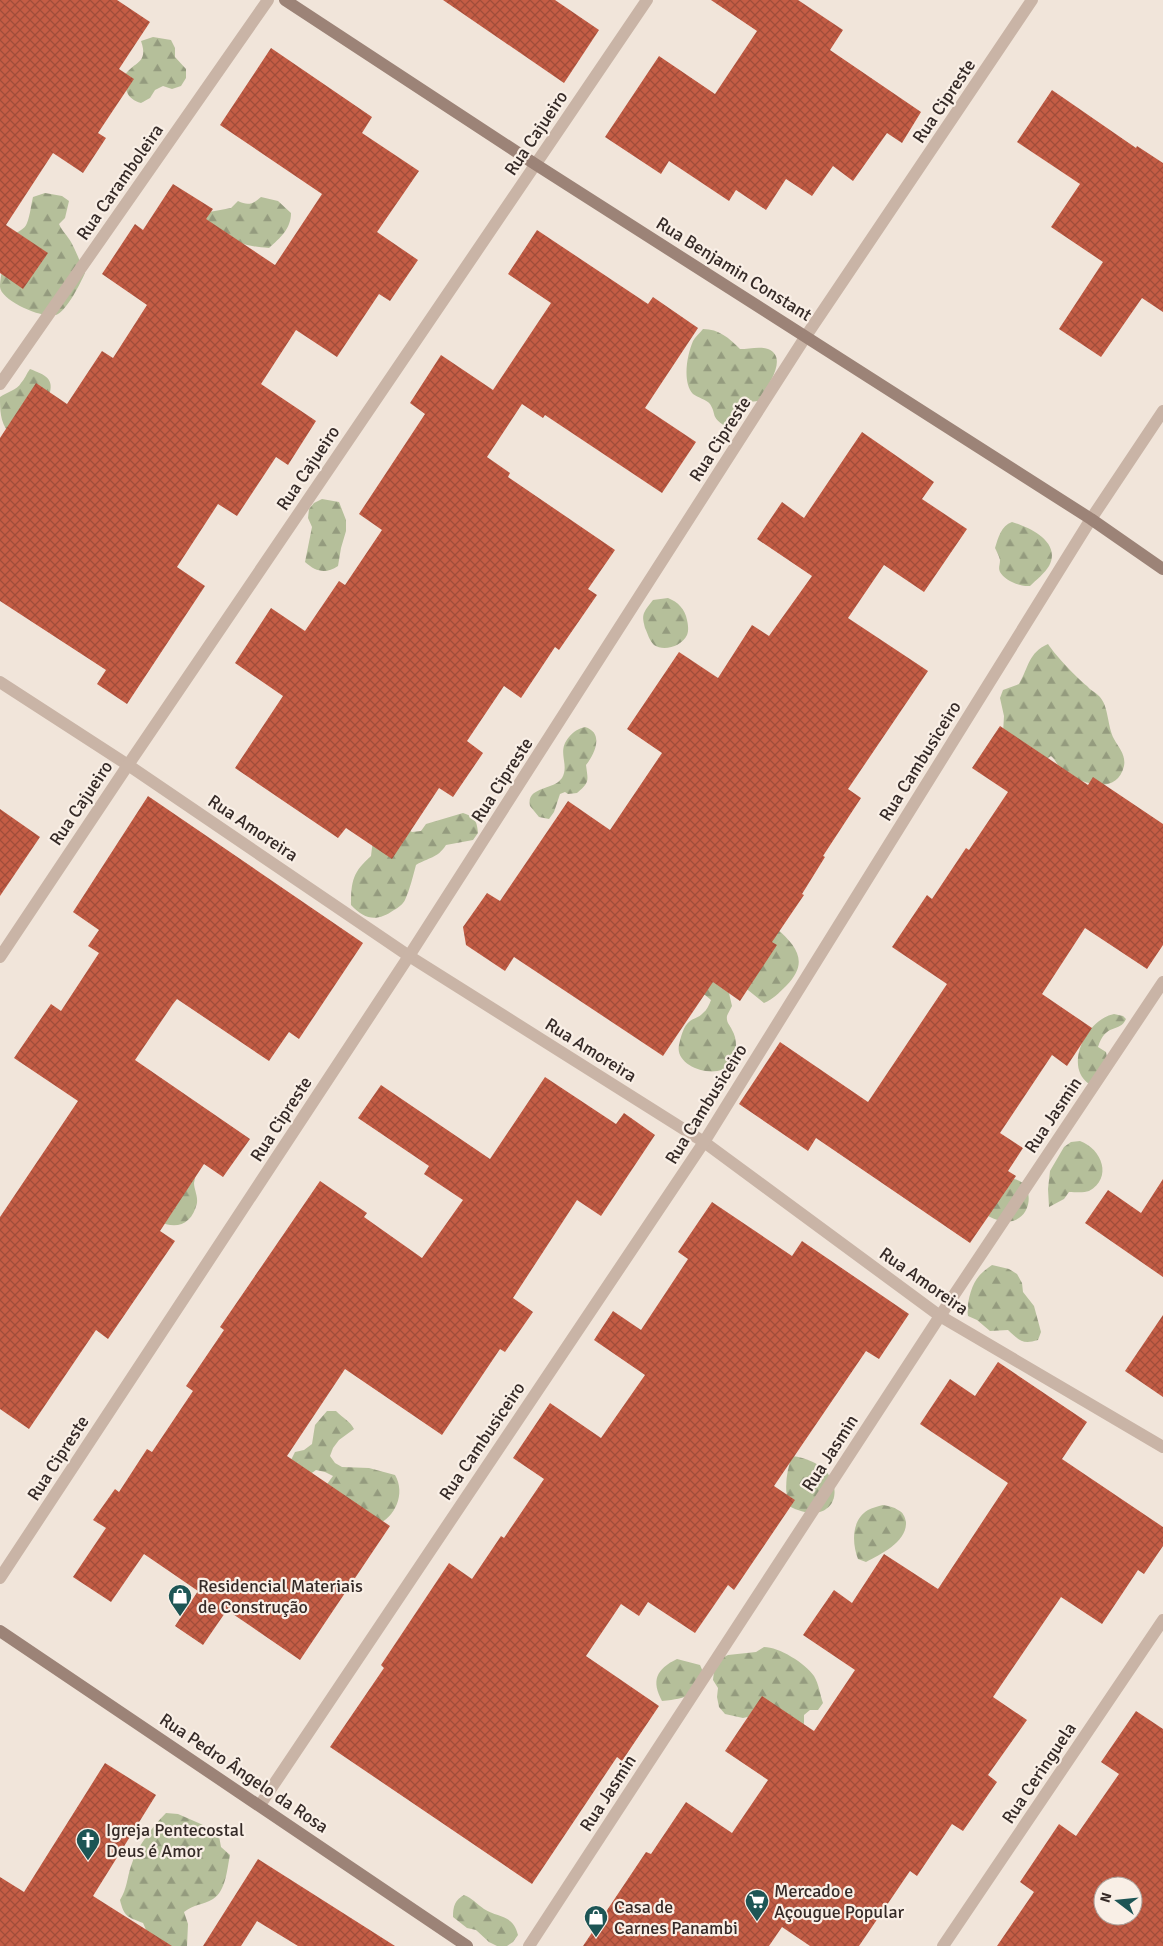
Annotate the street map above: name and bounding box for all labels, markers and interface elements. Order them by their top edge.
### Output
street label: Rua Cipreste [908,55,980,147]
street label: Rua Cajueiro [500,86,572,180]
street label: Rua Caramboleira [72,120,168,244]
street label: Rua Benjamin Constant [652,212,816,326]
street label: Rua Cipreste [684,392,756,486]
street label: Rua Cajueiro [272,421,344,515]
street label: Rua Cambusiceiro [874,697,966,825]
street label: Rua Cipreste [466,733,538,827]
street label: Rua Cajueiro [45,756,117,850]
street label: Rua Amoreira [204,790,302,866]
street label: Rua Amoreira [541,1013,641,1087]
street label: Rua Cambusiceiro [660,1040,752,1168]
street label: Rua Cipreste [245,1072,317,1166]
street label: Rua Jasmin [1020,1073,1086,1157]
street label: Rua Amoreira [875,1242,973,1320]
street label: Rua Cambusiceiro [434,1378,530,1504]
street label: Rua Cipreste [22,1411,94,1505]
street label: Rua Jasmin [797,1411,863,1495]
place label: Residencial Materiais de Construção [198,1575,363,1618]
shop icon: Residencial Materiais de Construção [167,1583,193,1617]
street label: Rua Pedro Ângelo da Rosa [156,1708,332,1838]
street label: Rua Ceringuela [997,1718,1081,1828]
street label: Rua Jasmin [575,1751,641,1835]
place label: Igreja Pentecostal Deus é Amor [106,1819,244,1862]
church icon: Igreja Pentecostal Deus é Amor [75,1827,101,1861]
north arrow [1093,1876,1143,1926]
place label: Mercado e Açougue Popular [774,1880,905,1923]
supermarket icon: Mercado e Açougue Popular [744,1888,770,1922]
text: N [1096,1891,1115,1905]
place label: Casa de Carnes Panambi [614,1896,738,1939]
shop icon: Casa de Carnes Panambi [583,1904,609,1938]

